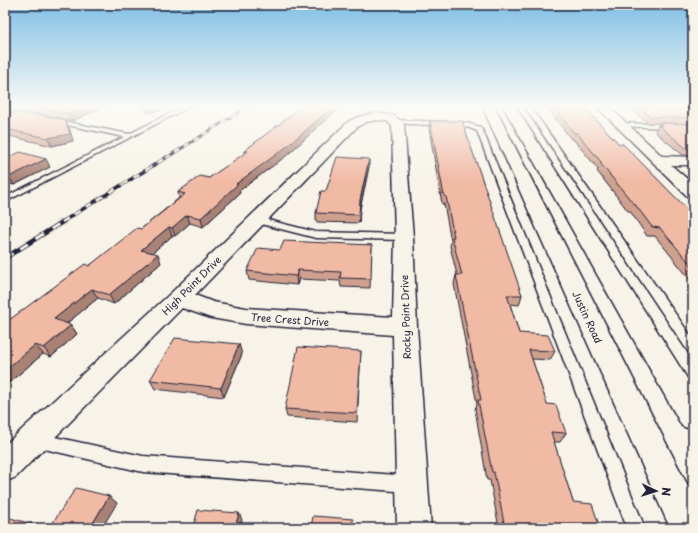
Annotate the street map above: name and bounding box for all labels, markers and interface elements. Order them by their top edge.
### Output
street label: High Point Drive [158,252,224,318]
street label: Rocky Point Drive [396,274,415,360]
street label: Justin Road [569,288,607,346]
street label: Tree Crest Drive [250,309,330,329]
north arrow [636,471,676,511]
text: N [658,487,675,497]

